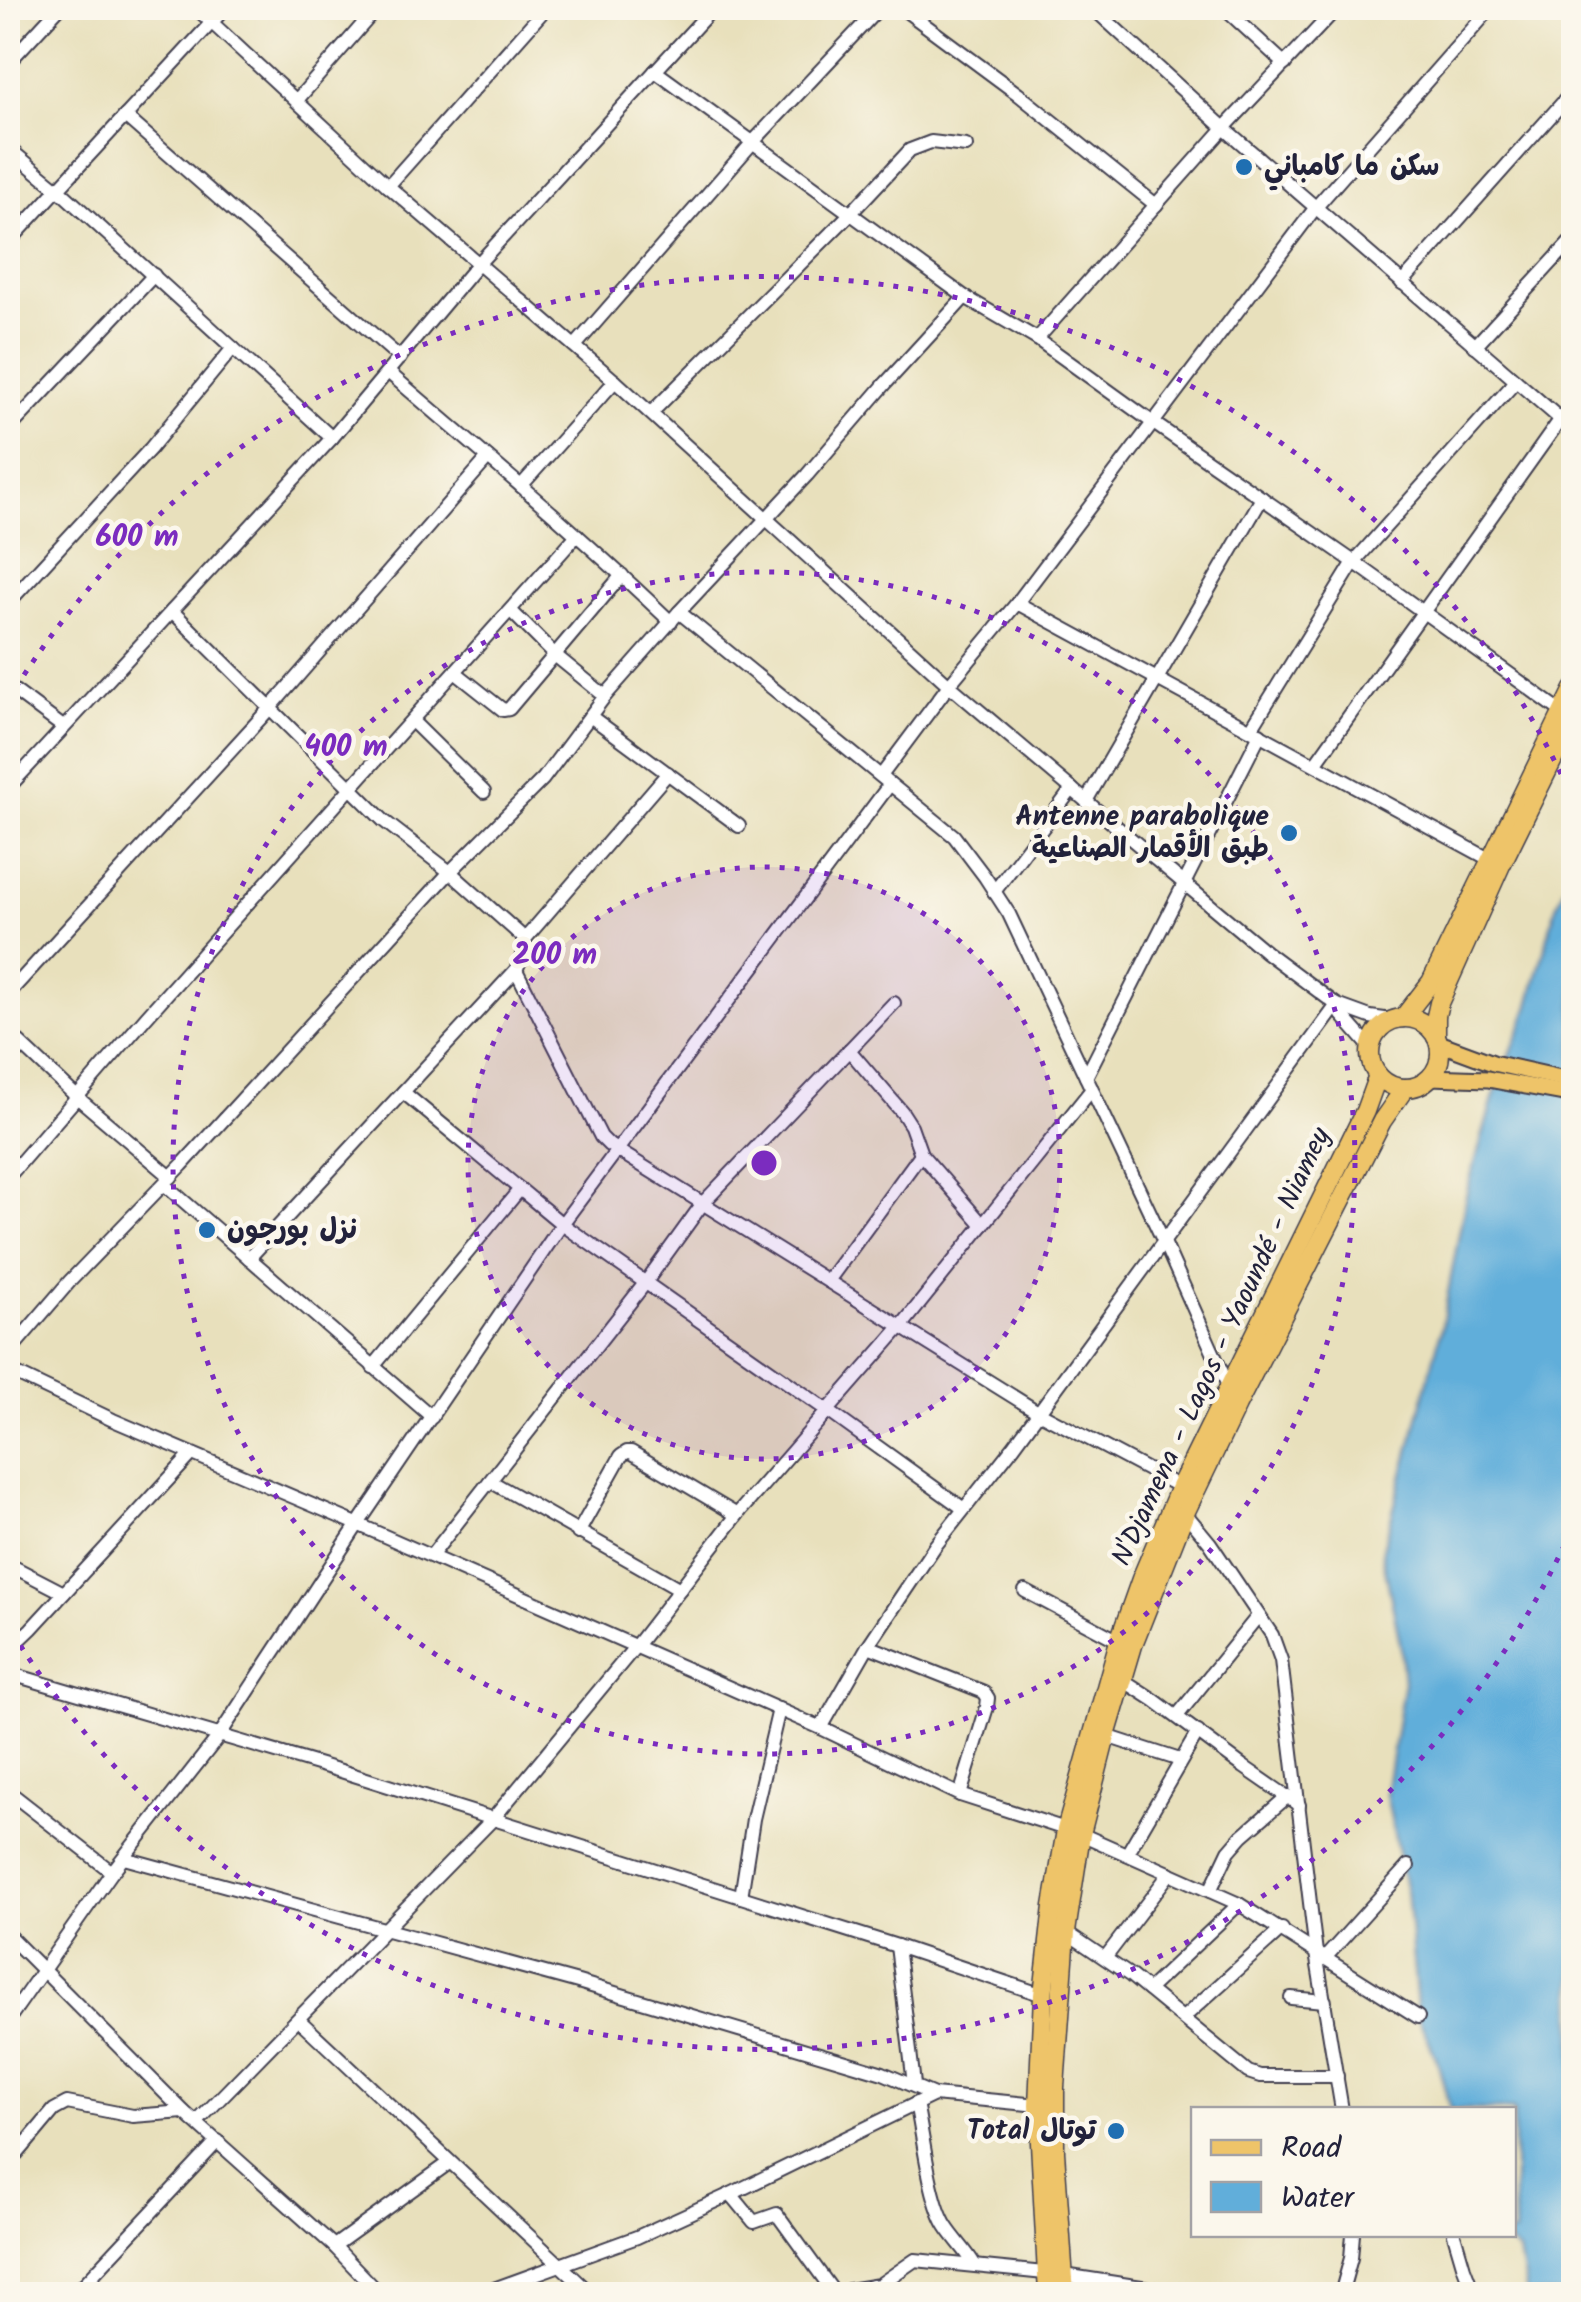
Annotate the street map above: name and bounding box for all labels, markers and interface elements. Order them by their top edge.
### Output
place label: سكن ما كامباني [1264,145,1440,191]
marker: سكن ما كامباني [1233,156,1255,178]
text: 600 m [95,514,179,562]
text: 400 m [304,724,388,772]
place label: Antenne parabolique طبق الأقمار الصناعية [1015,795,1269,872]
marker: Antenne parabolique طبق الأقمار الصناعية [1278,822,1300,844]
text: 200 m [513,932,597,980]
street label: N'Djamena - Lagos - Yaoundé - Niamey [1100,1119,1344,1574]
centre of rings [746,1145,782,1181]
place label: نزل بورجون [227,1208,357,1253]
marker: نزل بورجون [196,1219,218,1241]
legend [1191,2107,1516,2237]
place label: Total توتال [967,2109,1097,2154]
marker: Total توتال [1105,2120,1127,2142]
text: Road [1281,2125,1342,2173]
text: Water [1281,2175,1356,2223]

